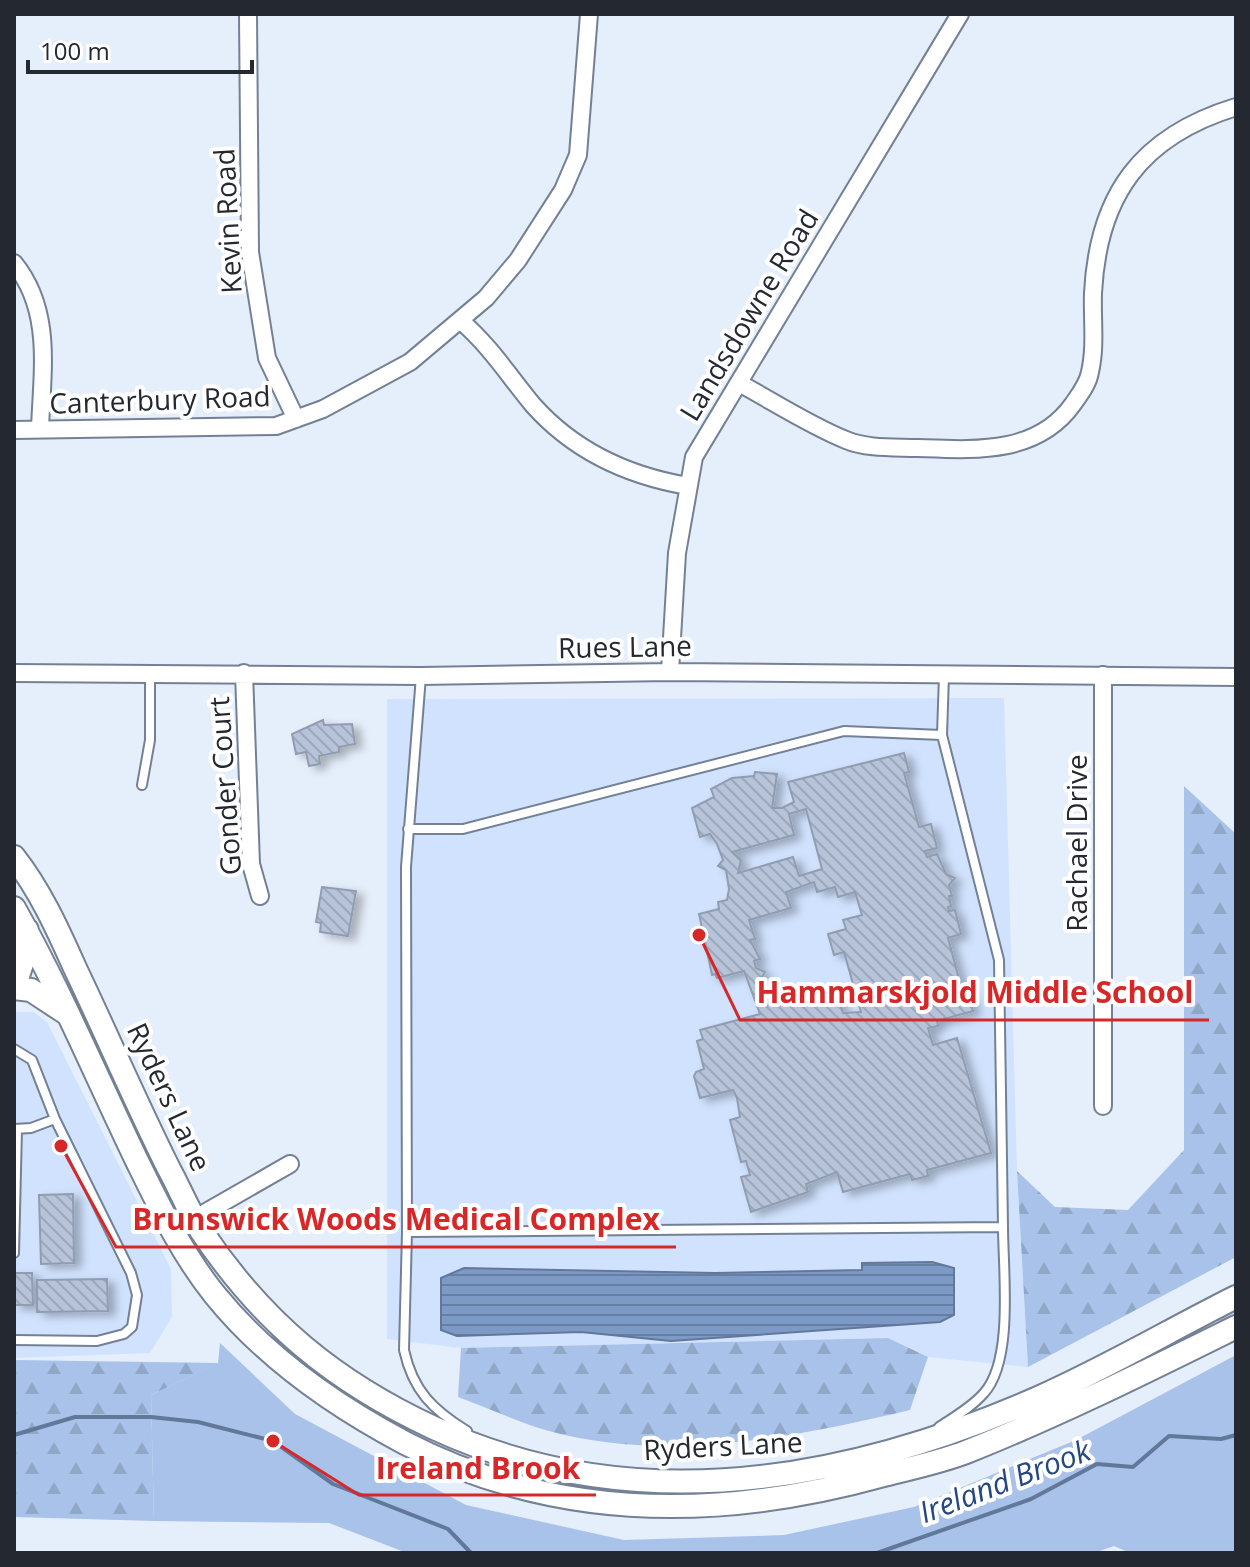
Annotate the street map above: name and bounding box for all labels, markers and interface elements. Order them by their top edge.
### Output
scale bar [28,24,252,74]
text: 100 m [40,34,110,67]
street label: Kevin Road [204,148,250,295]
street label: Landsdowne Road [670,202,826,427]
street label: Canterbury Road [49,376,271,422]
street label: Rues Lane [558,626,692,666]
street label: Gonder Court [199,695,249,877]
street label: Rachael Drive [1057,754,1095,932]
callout: Hammarskjold Middle School [740,966,1209,1020]
text: Hammarskjold Middle School [757,971,1193,1012]
street label: Ryders Lane [119,1016,221,1177]
callout: Brunswick Woods Medical Complex [116,1193,676,1247]
text: Brunswick Woods Medical Complex [132,1198,660,1239]
street label: Ryders Lane [642,1422,803,1468]
water label: Ireland Brook [913,1429,1097,1532]
callout: Ireland Brook [359,1441,596,1495]
text: Ireland Brook [376,1447,581,1488]

